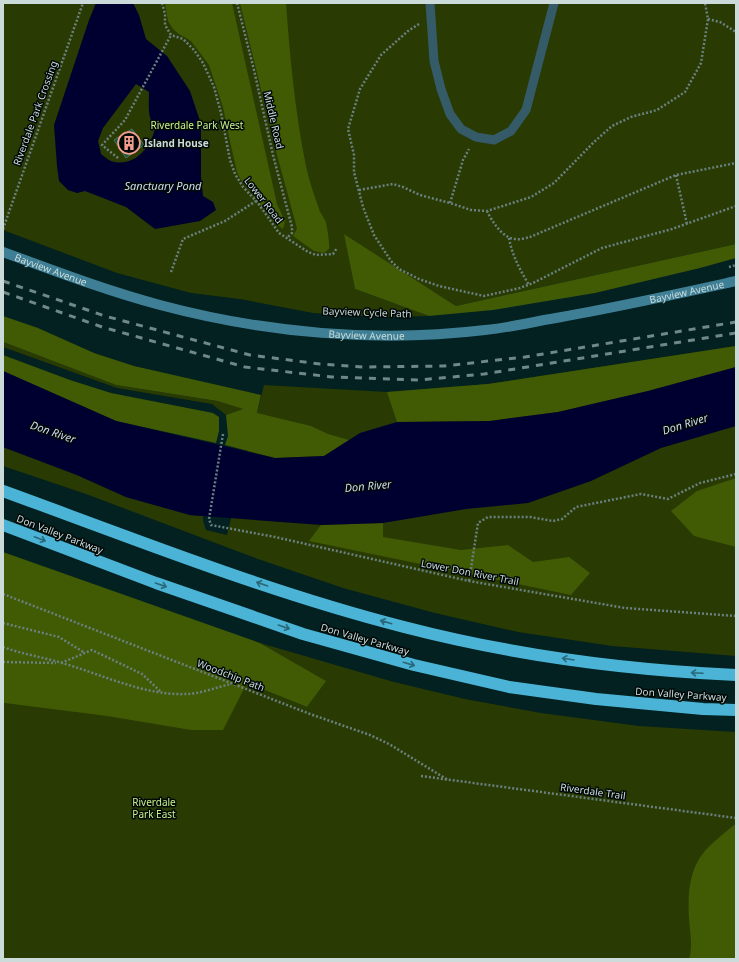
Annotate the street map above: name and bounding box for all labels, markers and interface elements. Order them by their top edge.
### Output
street label: Riverdale Park Crossing [10,59,60,167]
street label: Middle Road [261,90,287,150]
park label: Riverdale Park West [151,118,244,132]
building icon: Island House [116,130,142,156]
place label: Island House [144,136,209,150]
street label: Lower Road [241,174,287,226]
water label: Sanctuary Pond [125,178,202,193]
street label: Bayview Avenue [13,250,89,289]
street label: Bayview Avenue [648,277,726,307]
street label: Bayview Cycle Path [322,303,412,321]
street label: Bayview Avenue [328,326,405,343]
water label: Don River [660,409,710,438]
water label: Don River [29,417,78,446]
water label: Don River [344,476,393,495]
street label: Don Valley Parkway [15,511,106,557]
one-way arrow [33,535,45,543]
street label: Lower Don River Trail [420,556,520,588]
one-way arrow [255,580,268,587]
one-way arrow [155,581,167,589]
one-way arrow [379,618,392,625]
street label: Don Valley Parkway [319,620,412,659]
one-way arrow [277,624,290,631]
one-way arrow [562,655,575,663]
street label: Woodchip Path [195,656,267,694]
one-way arrow [402,660,415,668]
one-way arrow [691,669,704,677]
street label: Don Valley Parkway [635,684,728,704]
street label: Riverdale Trail [559,779,627,803]
park label: Riverdale Park East [132,795,176,821]

